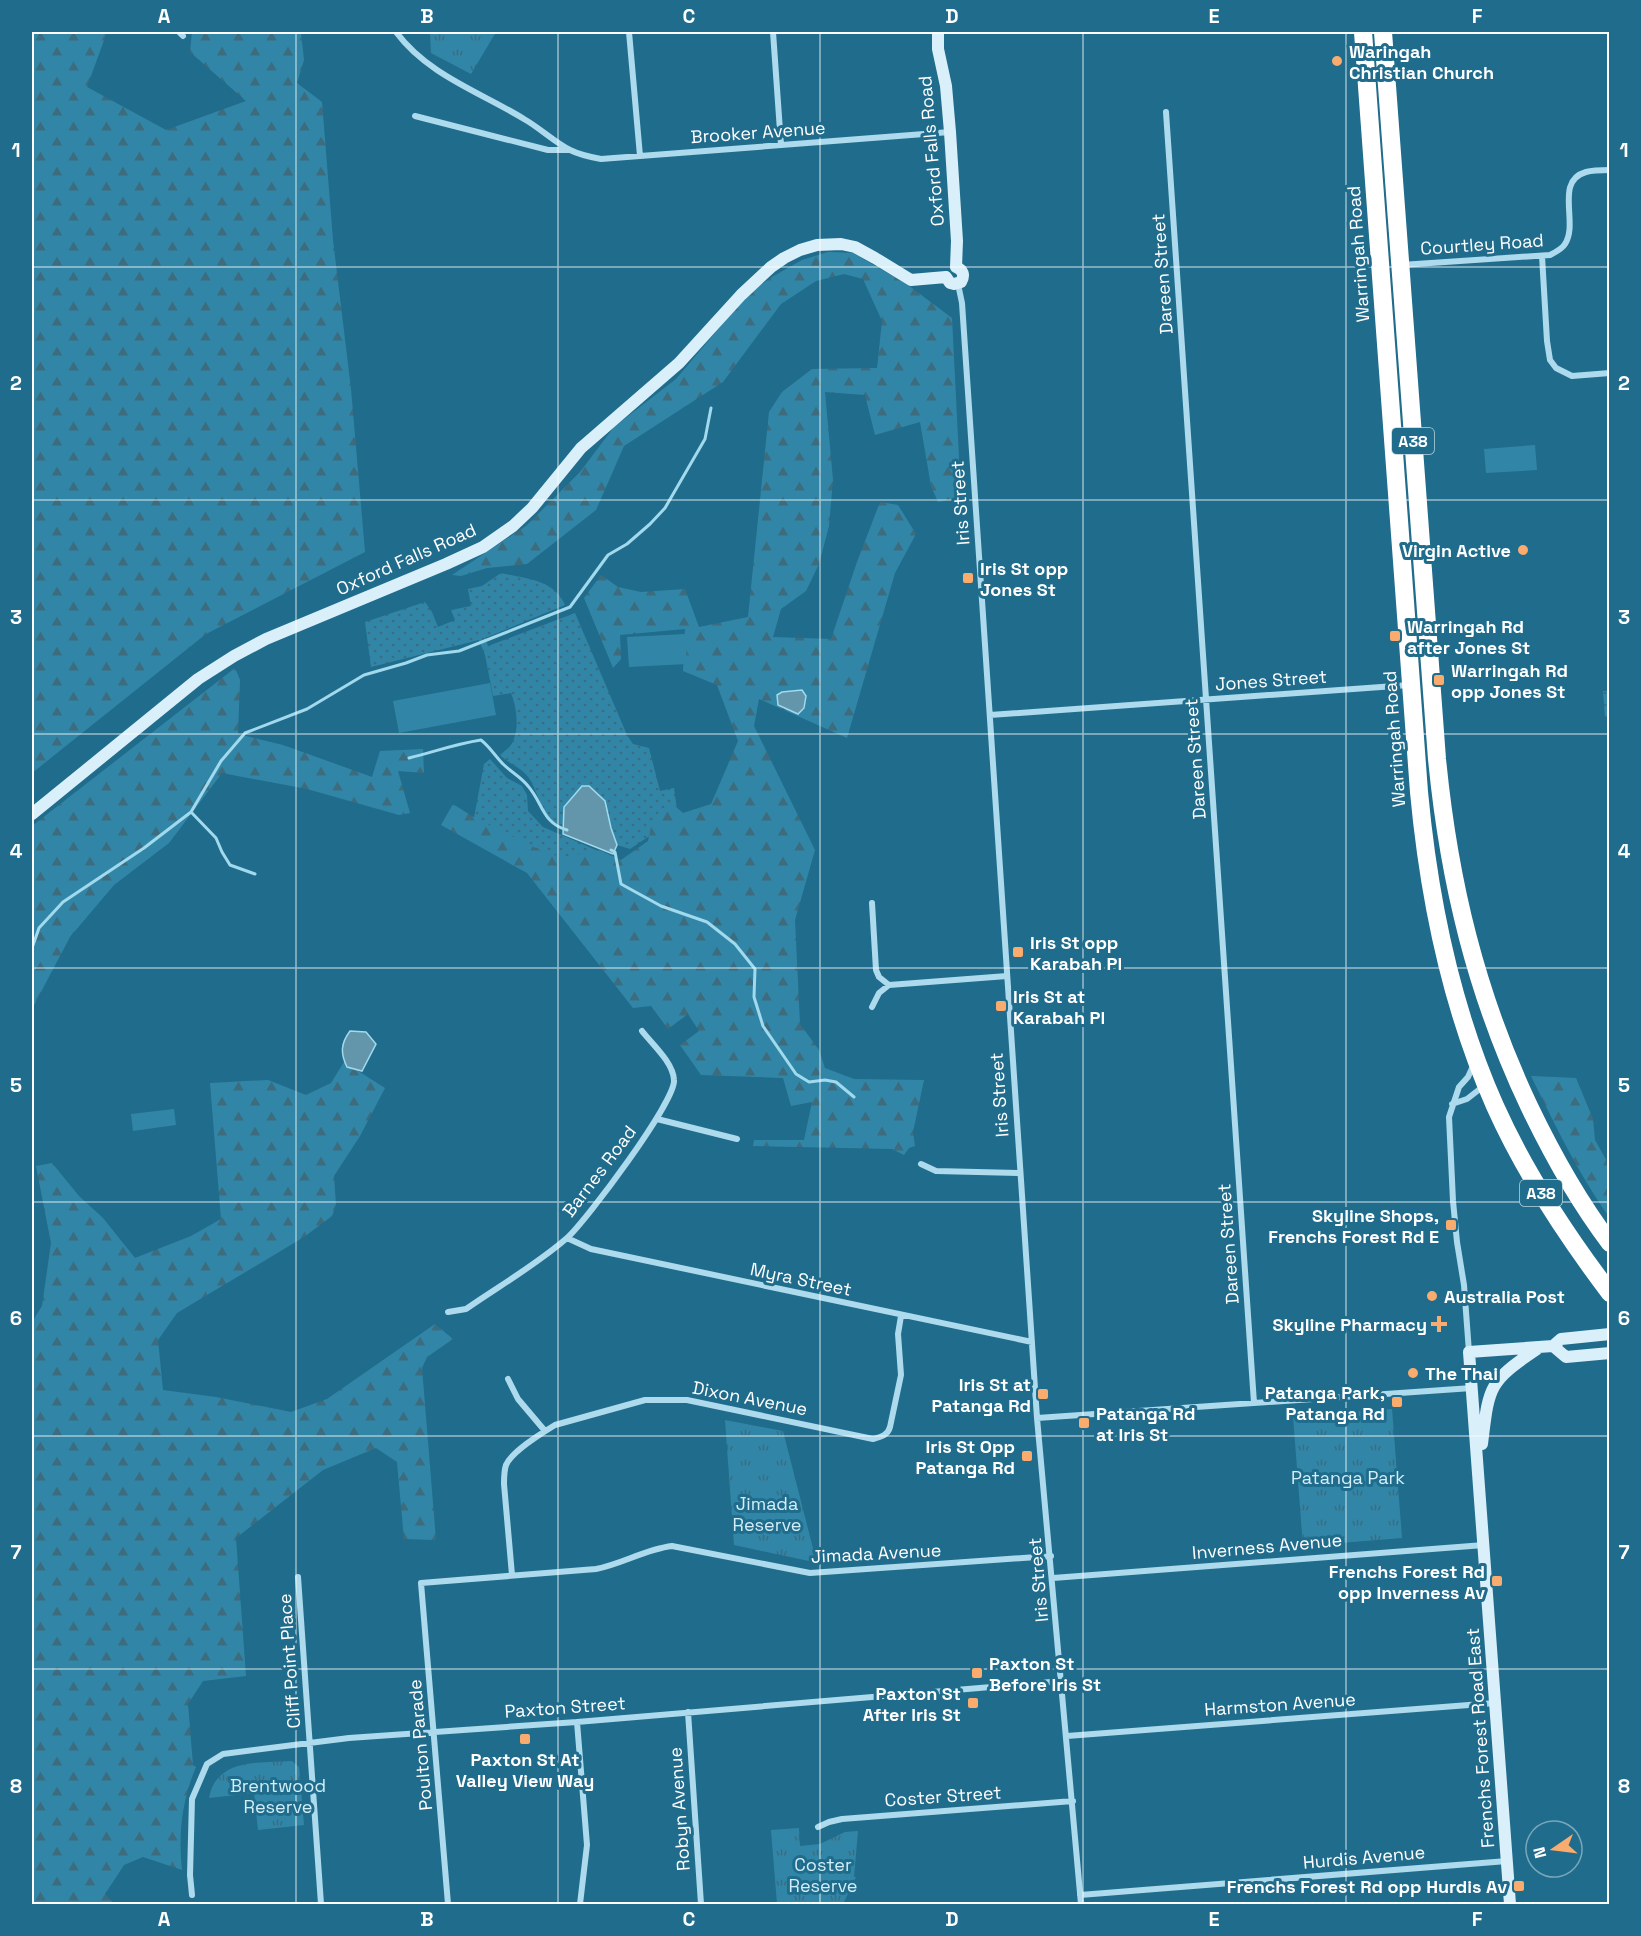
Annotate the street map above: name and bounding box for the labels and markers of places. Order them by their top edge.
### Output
place label: Waringah Christian Church [1349,40,1494,84]
marker: Waringah Christian Church [1330,54,1344,68]
place label: Virgin Active [1402,539,1511,562]
marker: Virgin Active [1516,543,1530,557]
place label: Iris St opp Jones St [980,557,1068,601]
marker: Iris St opp Jones St [961,571,975,585]
place label: Warringah Rd after Jones St [1407,615,1530,659]
marker: Warringah Rd after Jones St [1388,629,1402,643]
place label: Warringah Rd opp Jones St [1451,659,1568,703]
marker: Warringah Rd opp Jones St [1432,673,1446,687]
place label: Iris St opp Karabah Pl [1030,931,1122,975]
marker: Iris St opp Karabah Pl [1011,945,1025,959]
place label: Iris St at Karabah Pl [1013,985,1105,1029]
marker: Iris St at Karabah Pl [994,999,1008,1013]
place label: Skyline Shops, Frenchs Forest Rd E [1268,1204,1439,1248]
marker: Skyline Shops, Frenchs Forest Rd E [1444,1218,1458,1232]
place label: Australia Post [1444,1285,1565,1308]
marker: Australia Post [1425,1289,1439,1303]
place label: Skyline Pharmacy [1273,1313,1427,1336]
marker: Skyline Pharmacy [1432,1317,1446,1331]
place label: The Thai [1425,1362,1498,1385]
marker: The Thai [1406,1366,1420,1380]
place label: Iris St at Patanga Rd [932,1373,1031,1417]
place label: Patanga Park, Patanga Rd [1265,1381,1385,1425]
marker: Iris St at Patanga Rd [1036,1387,1050,1401]
marker: Patanga Park, Patanga Rd [1390,1395,1404,1409]
place label: Patanga Rd at Iris St [1096,1402,1195,1446]
marker: Patanga Rd at Iris St [1077,1416,1091,1430]
place label: Iris St Opp Patanga Rd [916,1435,1015,1479]
marker: Iris St Opp Patanga Rd [1020,1449,1034,1463]
place label: Frenchs Forest Rd opp Inverness Av [1329,1560,1485,1604]
marker: Frenchs Forest Rd opp Inverness Av [1490,1574,1504,1588]
place label: Paxton St Before Iris St [989,1652,1101,1696]
marker: Paxton St Before Iris St [970,1666,984,1680]
place label: Paxton St After Iris St [863,1682,961,1726]
marker: Paxton St After Iris St [966,1696,980,1710]
marker: Paxton St At Valley View Way [518,1732,532,1746]
place label: Paxton St At Valley View Way [456,1748,594,1792]
place label: Frenchs Forest Rd opp Hurdis Av [1227,1875,1507,1898]
marker: Frenchs Forest Rd opp Hurdis Av [1512,1879,1526,1893]

